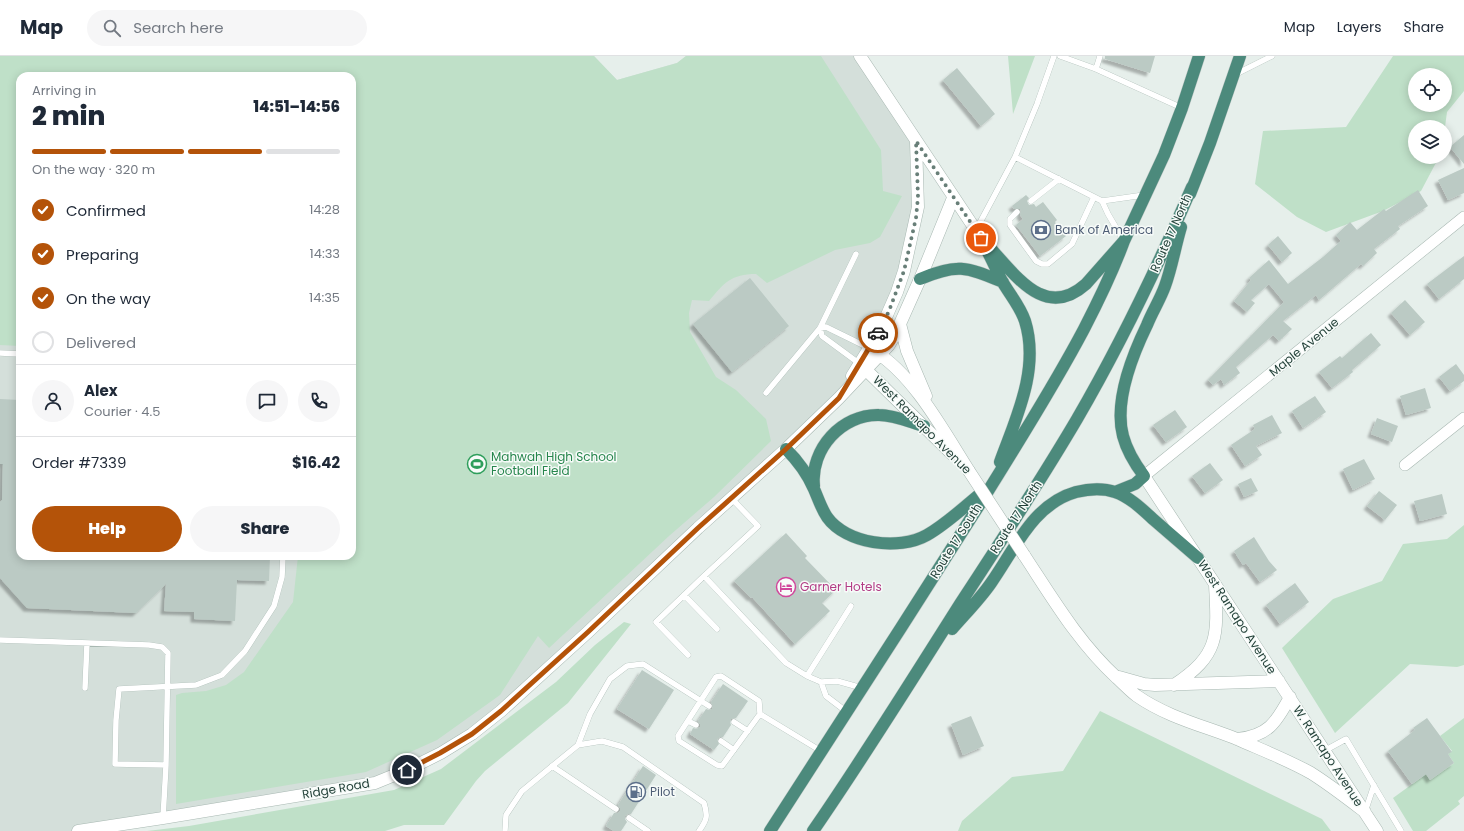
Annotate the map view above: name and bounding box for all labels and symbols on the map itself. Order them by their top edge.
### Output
street label: Route 17 North [1146,191,1195,275]
bank icon: Bank of America [1030,219,1052,241]
pin [964,221,998,255]
place label: Bank of America [1055,221,1153,238]
courier [858,313,898,353]
street label: Maple Avenue [1265,313,1342,380]
street label: West Ramapo Avenue [869,372,975,478]
place label: Mahwah High School Football Field [491,448,617,479]
sports icon: Mahwah High School Football Field [466,453,488,475]
street label: Route 17 North [986,477,1046,557]
street label: Route 17 South [926,500,985,582]
street label: West Ramapo Avenue [1194,556,1281,677]
hotel icon: Garner Hotels [775,576,797,598]
place label: Garner Hotels [800,578,882,595]
street label: W. Ramapo Avenue [1289,702,1368,810]
pin [390,753,424,787]
street label: Ridge Road [301,774,371,803]
fuel station icon: Pilot [625,781,647,803]
place label: Pilot [650,783,675,800]

